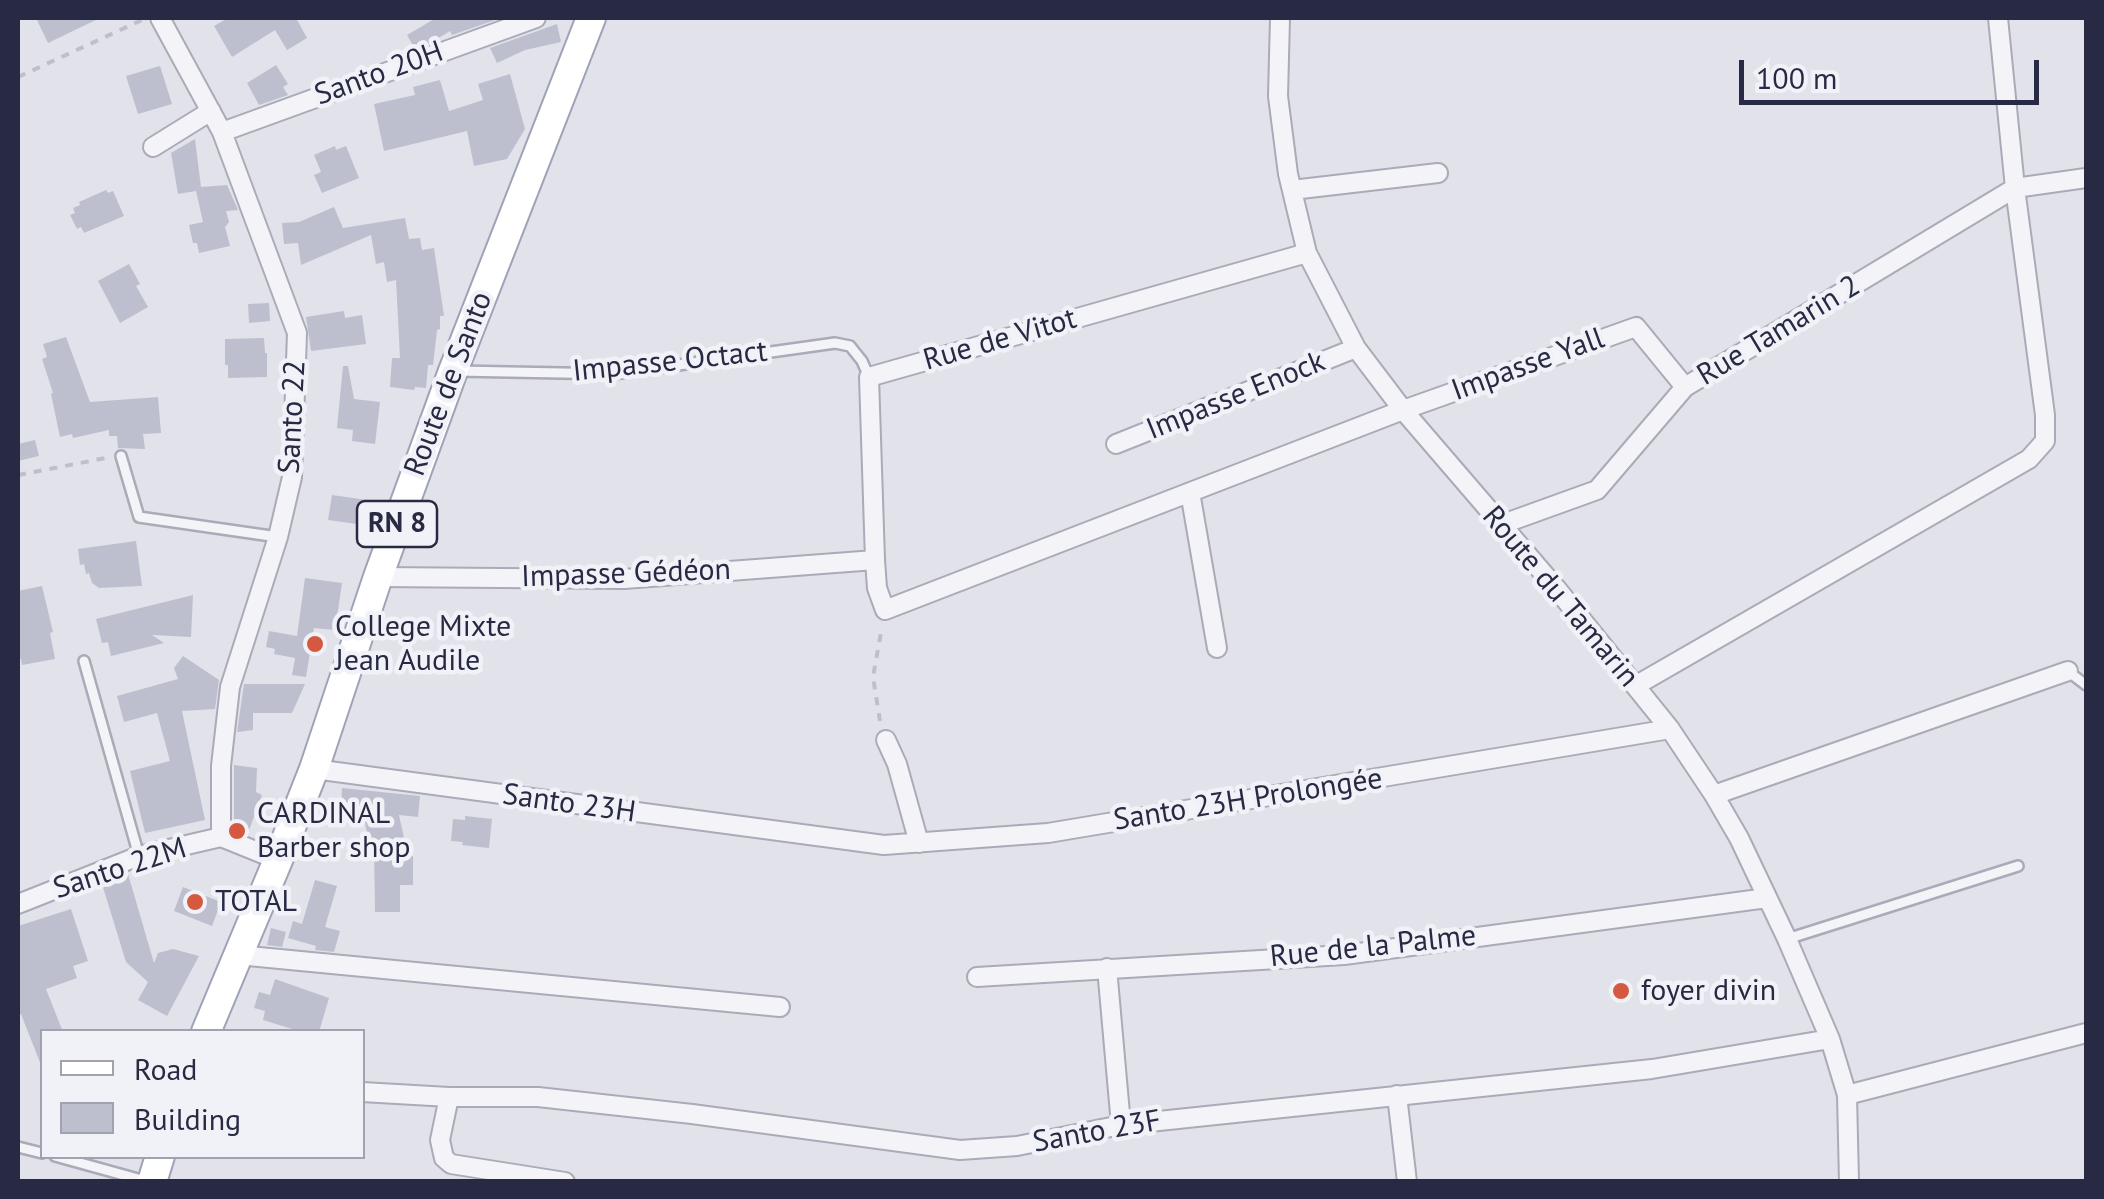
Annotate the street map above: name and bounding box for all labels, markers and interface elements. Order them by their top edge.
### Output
street label: Santo 20H [310,34,448,114]
scale bar [1744,40,2044,102]
text: 100 m [1756,58,1837,97]
street label: Rue Tamarin 2 [1691,268,1867,394]
street label: Route de Santo [397,287,501,481]
street label: Rue de Vitot [919,301,1081,379]
street label: Impasse Yall [1447,321,1609,409]
street label: Impasse Octact [571,334,769,390]
street label: Impasse Enock [1142,344,1330,448]
street label: Santo 22 [272,359,314,475]
street label: Route du Tamarin [1474,500,1646,694]
road number: RN 8 [357,501,437,547]
street label: Impasse Gédéon [521,552,731,596]
place label: College Mixte Jean Audile [335,609,511,680]
marker: College Mixte Jean Audile [304,633,326,655]
street label: Santo 23H Prolongée [1111,761,1385,839]
street label: Santo 23H [500,777,638,831]
place label: CARDINAL Barber shop [257,796,411,866]
marker: CARDINAL Barber shop [226,820,248,842]
street label: Santo 22M [49,831,191,907]
place label: TOTAL [215,884,297,920]
marker: TOTAL [184,891,206,913]
street label: Rue de la Palme [1268,918,1478,976]
place label: foyer divin [1641,973,1776,1009]
marker: foyer divin [1610,980,1632,1002]
legend [40,1029,365,1159]
text: Road [134,1049,198,1088]
text: Building [134,1099,241,1138]
street label: Santo 23F [1030,1103,1164,1161]

